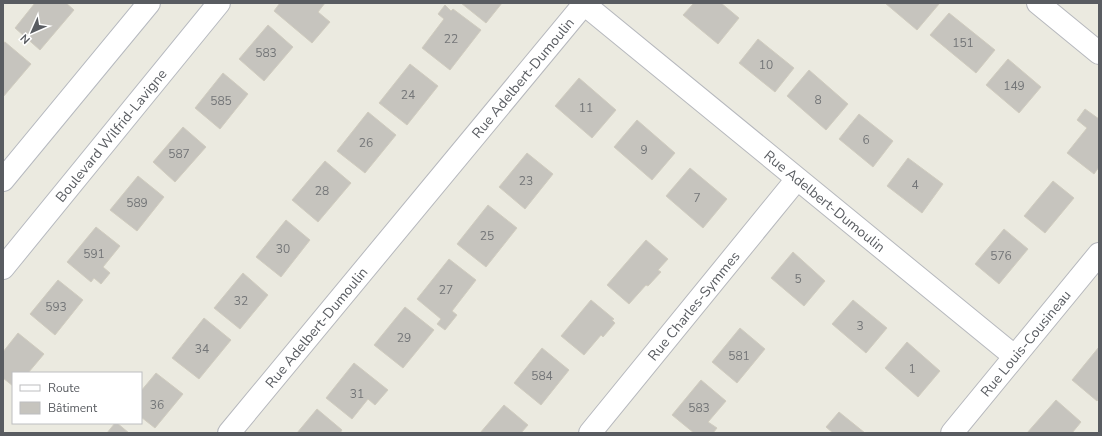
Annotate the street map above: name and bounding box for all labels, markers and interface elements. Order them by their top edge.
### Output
north arrow [12,12,52,52]
street label: Rue Adelbert-Dumoulin [468,14,579,142]
text: N [17,31,33,47]
house number: 22 [444,31,458,47]
house number: 151 [952,35,974,51]
house number: 583 [255,45,277,61]
house number: 10 [759,57,773,73]
street label: Boulevard Wilfrid-Lavigne [51,65,171,206]
house number: 149 [1003,78,1025,94]
house number: 24 [401,87,415,103]
house number: 8 [814,92,822,108]
house number: 585 [210,93,232,109]
house number: 11 [579,100,593,116]
house number: 6 [862,132,870,148]
house number: 26 [359,135,373,151]
house number: 9 [640,142,648,158]
house number: 587 [168,146,190,162]
street label: Rue Adelbert-Dumoulin [760,146,889,257]
house number: 23 [519,173,533,189]
house number: 4 [911,177,919,193]
house number: 28 [315,183,329,199]
house number: 7 [693,190,701,206]
house number: 589 [126,195,148,211]
house number: 25 [480,228,494,244]
house number: 30 [276,241,290,257]
house number: 591 [83,246,105,262]
street label: Rue Charles-Symmes [644,247,744,365]
house number: 576 [990,248,1012,264]
street label: Rue Adelbert-Dumoulin [261,263,372,392]
house number: 5 [794,271,802,287]
house number: 27 [439,282,453,298]
street label: Rue Louis-Cousineau [977,286,1075,401]
house number: 32 [234,293,248,309]
house number: 593 [45,299,67,315]
house number: 3 [856,318,864,334]
house number: 29 [397,330,411,346]
house number: 34 [195,341,209,357]
house number: 581 [728,348,750,364]
house number: 1 [908,361,916,377]
house number: 584 [531,368,553,384]
legend [12,372,142,424]
text: Route [48,380,80,396]
house number: 31 [350,386,364,402]
house number: 36 [150,397,164,413]
text: Bâtiment [48,400,98,416]
house number: 583 [688,400,710,416]

